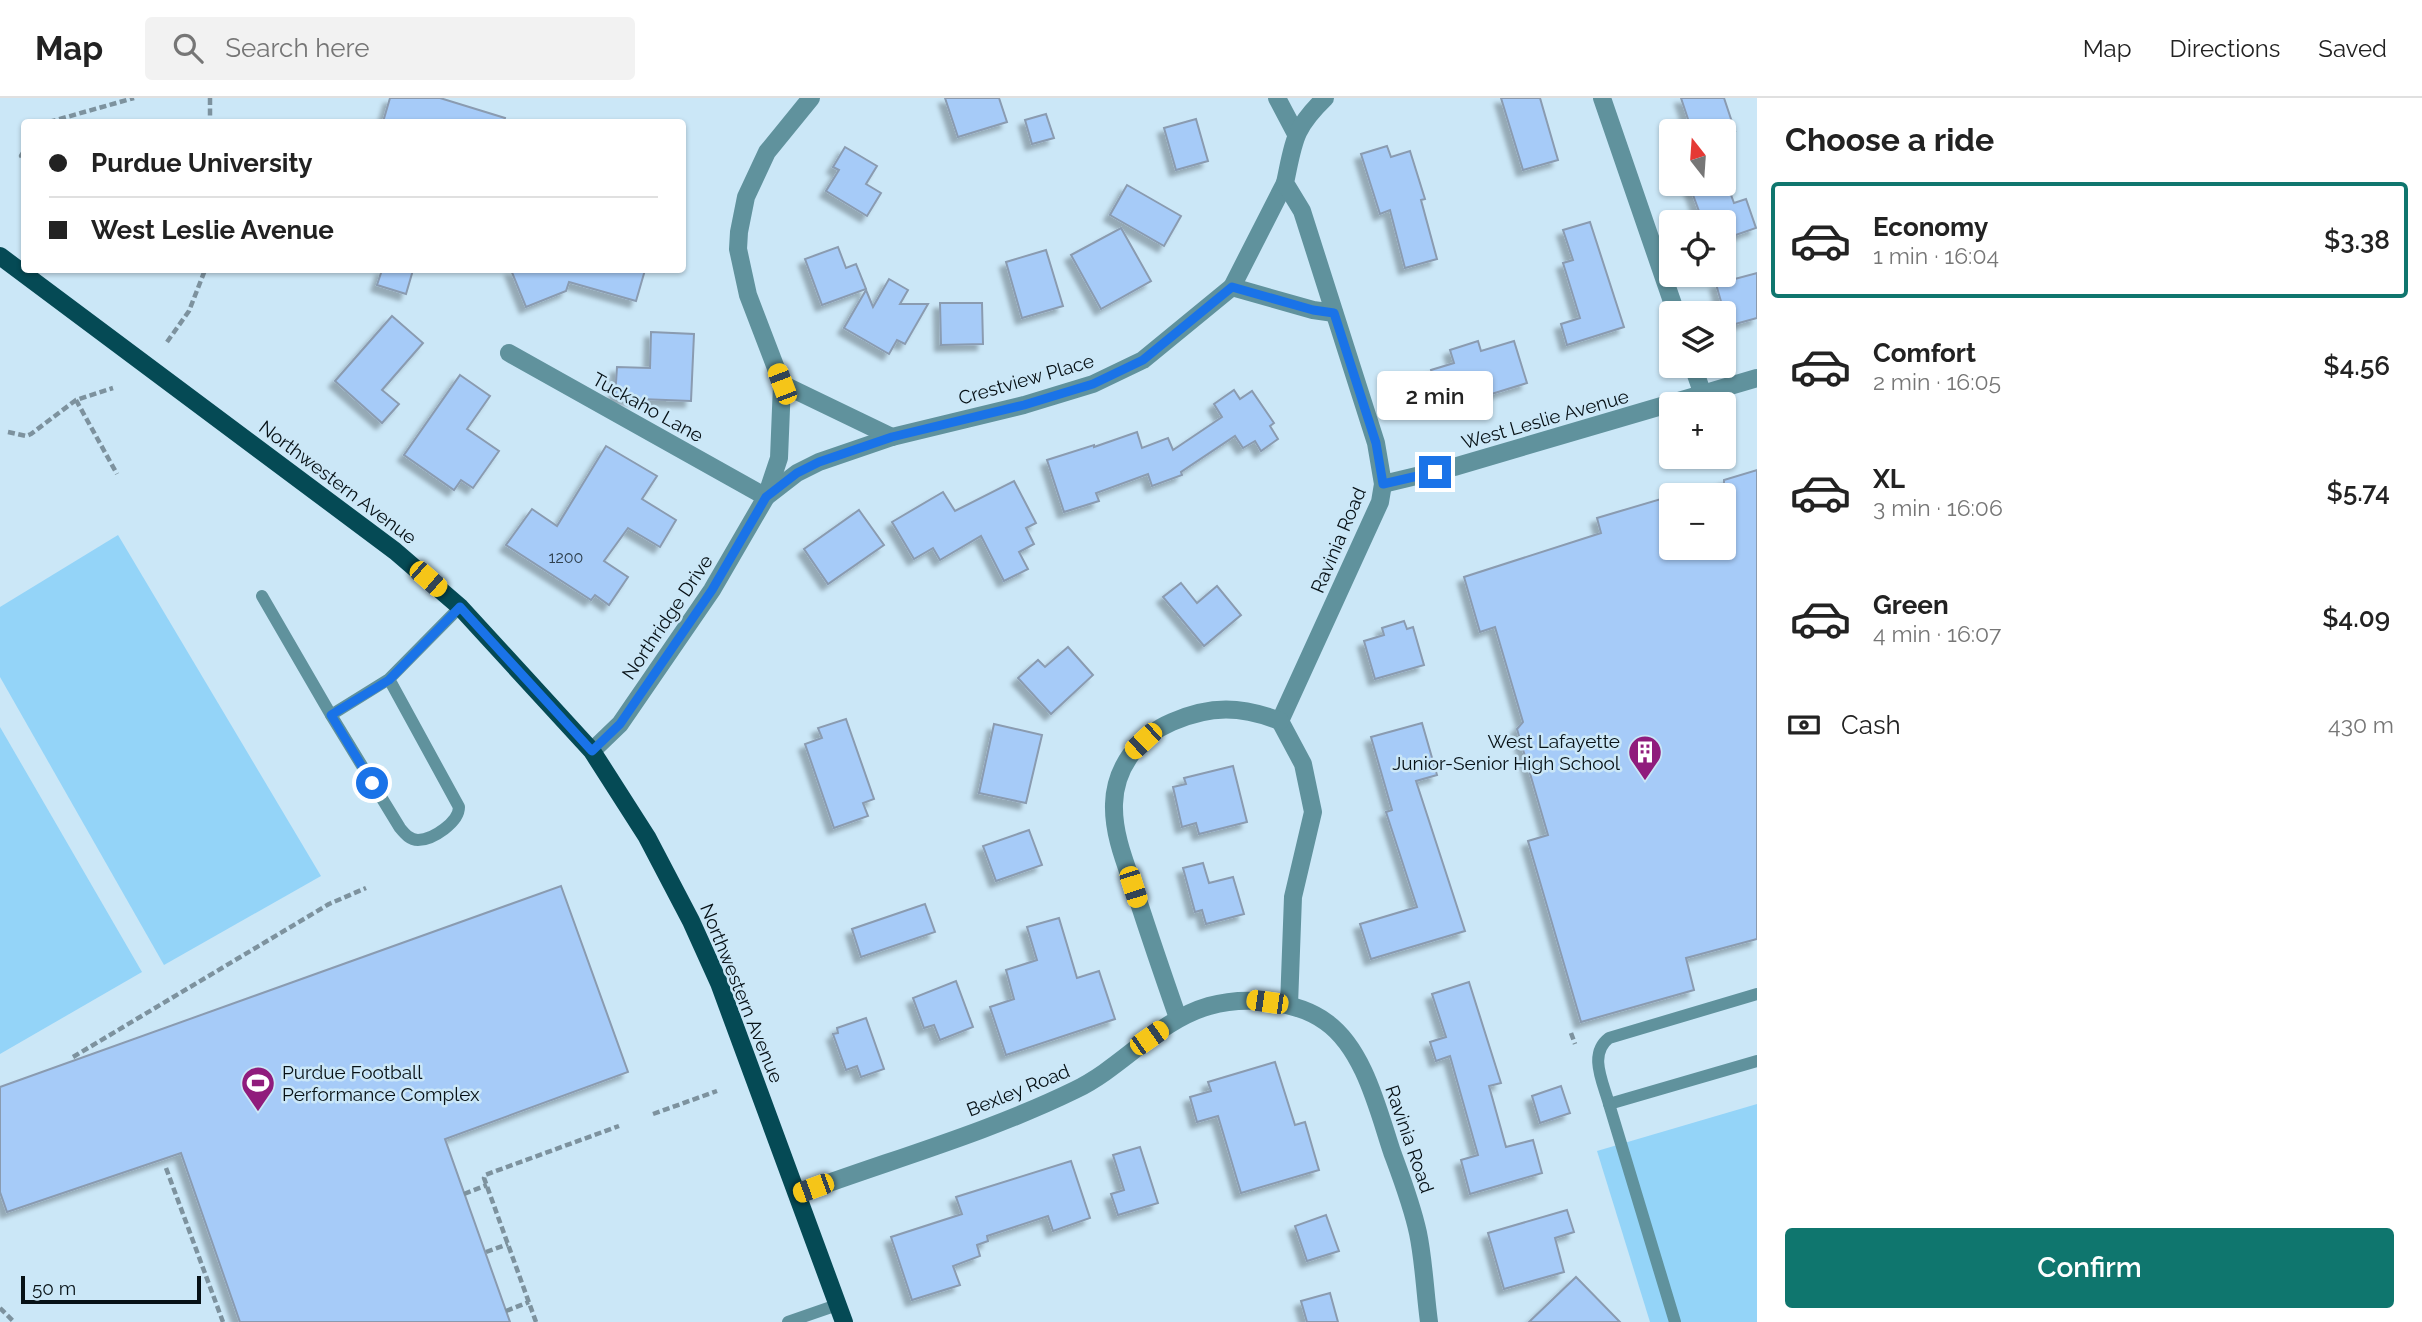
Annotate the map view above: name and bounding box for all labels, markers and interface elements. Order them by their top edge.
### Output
search box [145,17,635,80]
text: Map [35,29,103,68]
icon: search [169,29,207,67]
text: Search here [225,33,370,63]
text: Map [2083,34,2132,63]
text: Directions [2170,34,2280,63]
text: Saved [2318,34,2387,63]
north arrow [1659,119,1736,196]
map controls [1659,119,1736,560]
text: Choose a ride [1785,121,1994,158]
text: Purdue University [91,148,313,178]
icon: car [1789,209,1852,272]
button: locate [1659,210,1736,287]
text: Economy [1873,212,1988,242]
text: West Leslie Avenue [91,215,334,245]
text: $3.38 [2324,225,2390,255]
text: 1 min · 16:04 [1873,242,1999,269]
button: layers [1659,301,1736,378]
icon: car [1789,335,1852,398]
text: Comfort [1873,338,1976,368]
street label: Crestview Place [956,349,1096,409]
text: $4.56 [2323,351,2390,381]
car [765,361,800,407]
street label: Tuckaho Lane [589,368,707,446]
text: 2 min · 16:05 [1873,368,2001,395]
callout: 2 min [1377,370,1493,420]
text: 2 min [1406,382,1464,409]
street label: West Leslie Avenue [1459,385,1631,453]
button: + [1659,392,1736,469]
street label: Northwestern Avenue [255,416,421,548]
route end [1419,456,1451,488]
icon: car [1789,461,1852,524]
text: XL [1873,464,1905,494]
text: $5.74 [2327,477,2390,507]
button: − [1659,483,1736,560]
street label: Ravinia Road [1306,484,1370,596]
text: 3 min · 16:06 [1873,494,2003,521]
house number: 1200 [549,548,583,567]
street label: Northridge Drive [617,550,717,684]
car [406,557,451,601]
icon: car [1789,587,1852,650]
text: Green [1873,590,1949,620]
text: $4.09 [2322,603,2390,633]
text: 4 min · 16:07 [1873,620,2001,647]
icon: cash [1785,706,1823,744]
text: Cash [1841,710,1901,740]
text: 430 m [2328,711,2394,738]
car [1121,719,1166,763]
place label: West Lafayette Junior-Senior High School [1392,730,1621,774]
building icon: West Lafayette Junior-Senior High School [1626,733,1664,782]
route start [356,767,388,799]
car [1117,864,1150,910]
street label: Northwestern Avenue [696,900,788,1086]
car [1245,989,1290,1015]
car [1126,1017,1173,1059]
street label: Bexley Road [963,1059,1073,1121]
place label: Purdue Football Performance Complex [282,1061,480,1105]
sports icon: Purdue Football Performance Complex [239,1064,277,1113]
street label: Ravinia Road [1381,1082,1439,1196]
car [790,1171,837,1205]
button: Confirm [1785,1228,2394,1308]
scale bar [21,1273,201,1305]
text: 50 m [32,1277,76,1299]

